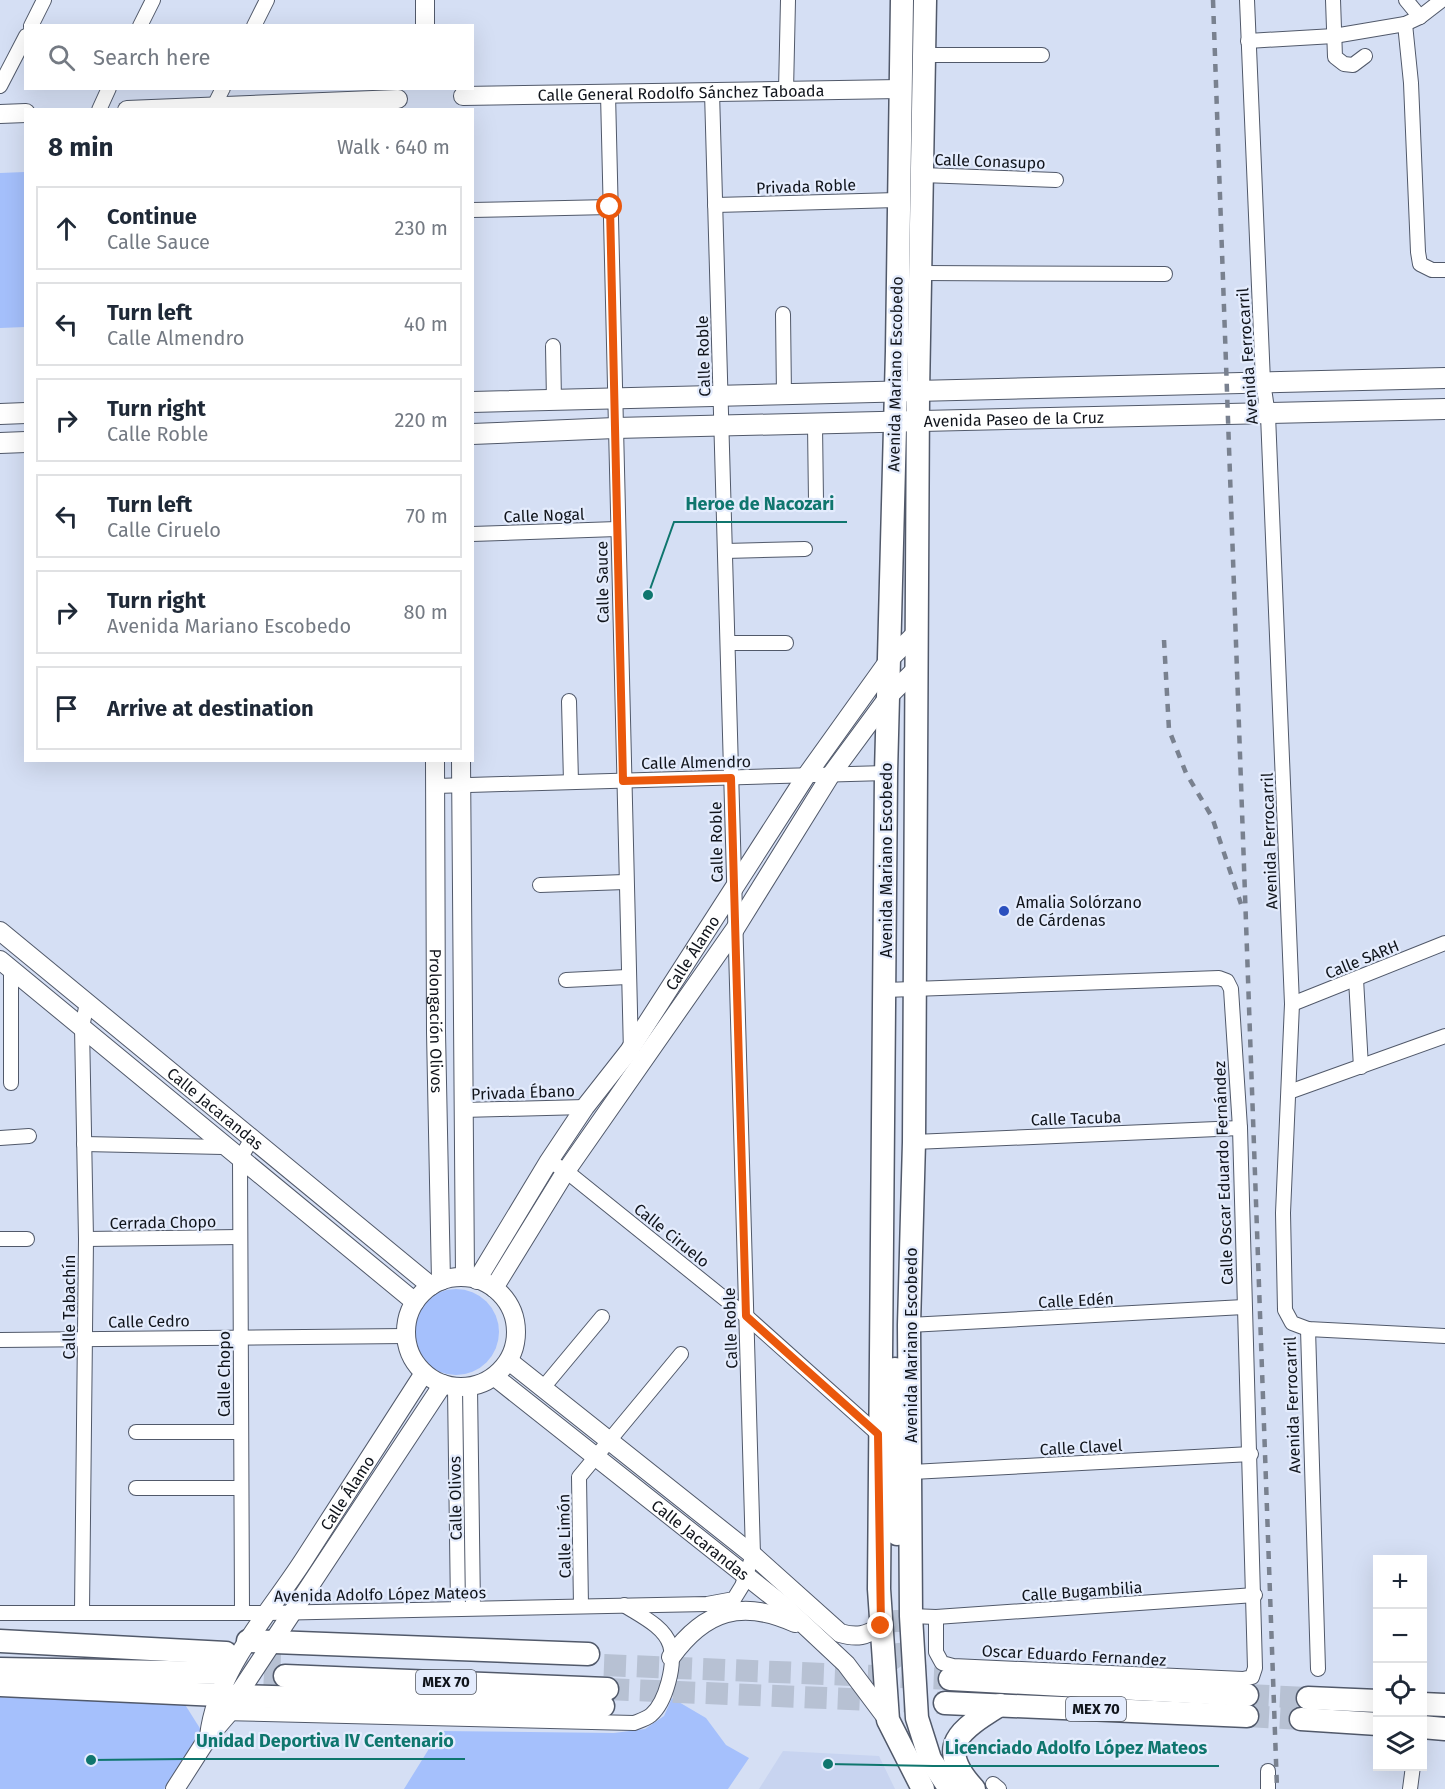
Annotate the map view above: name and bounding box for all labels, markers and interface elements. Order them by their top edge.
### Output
search box [24,24,474,90]
icon: search [45,41,78,74]
text: Search here [93,44,211,71]
street label: Calle General Rodolfo Sánchez Taboada [538,81,824,105]
text: 8 min [48,132,114,163]
text: Walk · 640 m [337,135,450,159]
street label: Calle Conasupo [934,150,1046,173]
street label: Privada Roble [756,175,856,198]
route start [596,193,622,219]
text: Continue [107,203,197,230]
icon: ahead [50,212,83,245]
text: 230 m [395,216,448,240]
text: Calle Sauce [107,230,210,254]
street label: Avenida Mariano Escobedo [884,276,907,472]
street label: Avenida Ferrocarril [1233,287,1262,425]
text: Turn left [107,299,192,326]
icon: left [50,308,83,341]
text: 40 m [404,312,448,336]
street label: Calle Roble [693,315,714,397]
text: Calle Almendro [107,326,244,350]
text: Turn right [107,395,206,422]
icon: right [50,404,83,437]
text: 220 m [395,408,448,432]
street label: Avenida Paseo de la Cruz [923,408,1104,431]
text: Calle Roble [107,422,209,446]
callout: Heroe de Nacozari [674,486,847,522]
text: Turn left [107,491,192,518]
text: Heroe de Nacozari [686,493,834,515]
icon: left [50,500,83,533]
text: 70 m [406,504,448,528]
street label: Calle Nogal [503,505,585,526]
text: Calle Ciruelo [107,518,221,542]
street label: Calle Sauce [592,541,613,623]
text: Turn right [107,587,206,614]
icon: right [50,596,83,629]
text: 80 m [403,600,448,624]
text: Avenida Mariano Escobedo [107,614,351,638]
icon: arrive [50,692,83,725]
text: Arrive at destination [107,695,314,722]
street label: Calle Almendro [641,752,751,773]
street label: Avenida Mariano Escobedo [877,762,896,958]
street label: Avenida Ferrocarril [1258,772,1281,910]
street label: Calle Roble [706,801,727,883]
place label: Amalia Solórzano de Cárdenas [1016,893,1142,930]
marker: Amalia Solórzano de Cárdenas [997,904,1011,918]
street label: Calle Álamo [662,912,724,994]
street label: Calle SARH [1322,936,1402,983]
street label: Prolongación Olivos [426,949,446,1093]
street label: Calle Oscar Eduardo Fernández [1210,1061,1237,1285]
street label: Calle Jacarandas [163,1064,267,1154]
street label: Privada Ébano [471,1080,575,1104]
street label: Calle Tacuba [1030,1107,1122,1130]
street label: Calle Ciruelo [630,1199,713,1271]
street label: Cerrada Chopo [109,1212,217,1233]
street label: Avenida Mariano Escobedo [902,1247,921,1443]
street label: Calle Tabachín [60,1255,79,1359]
street label: Calle Roble [720,1287,741,1369]
street label: Calle Edén [1038,1289,1114,1312]
street label: Calle Cedro [108,1311,190,1332]
street label: Calle Chopo [215,1331,234,1417]
street label: Avenida Ferrocarril [1281,1336,1304,1474]
street label: Calle Clavel [1039,1436,1123,1459]
street label: Calle Álamo [317,1452,379,1534]
street label: Calle Olivos [445,1456,466,1540]
street label: Calle Limón [554,1494,575,1578]
street label: Calle Jacarandas [648,1496,753,1584]
map controls [1373,1555,1427,1771]
button: + [1373,1555,1427,1609]
street label: Calle Bugambilia [1021,1578,1143,1605]
street label: Avenida Adolfo López Mateos [274,1583,486,1606]
button: − [1373,1609,1427,1663]
route end [867,1612,893,1638]
street label: Oscar Eduardo Fernandez [981,1641,1167,1670]
button: locate [1373,1663,1427,1717]
road number: MEX 70 [416,1670,476,1694]
road number: MEX 70 [1066,1697,1126,1721]
button: layers [1373,1717,1427,1771]
callout: Unidad Deportiva IV Centenario [184,1723,465,1759]
text: Unidad Deportiva IV Centenario [196,1730,454,1752]
callout: Licenciado Adolfo López Mateos [933,1730,1219,1766]
text: Licenciado Adolfo López Mateos [945,1737,1208,1759]

